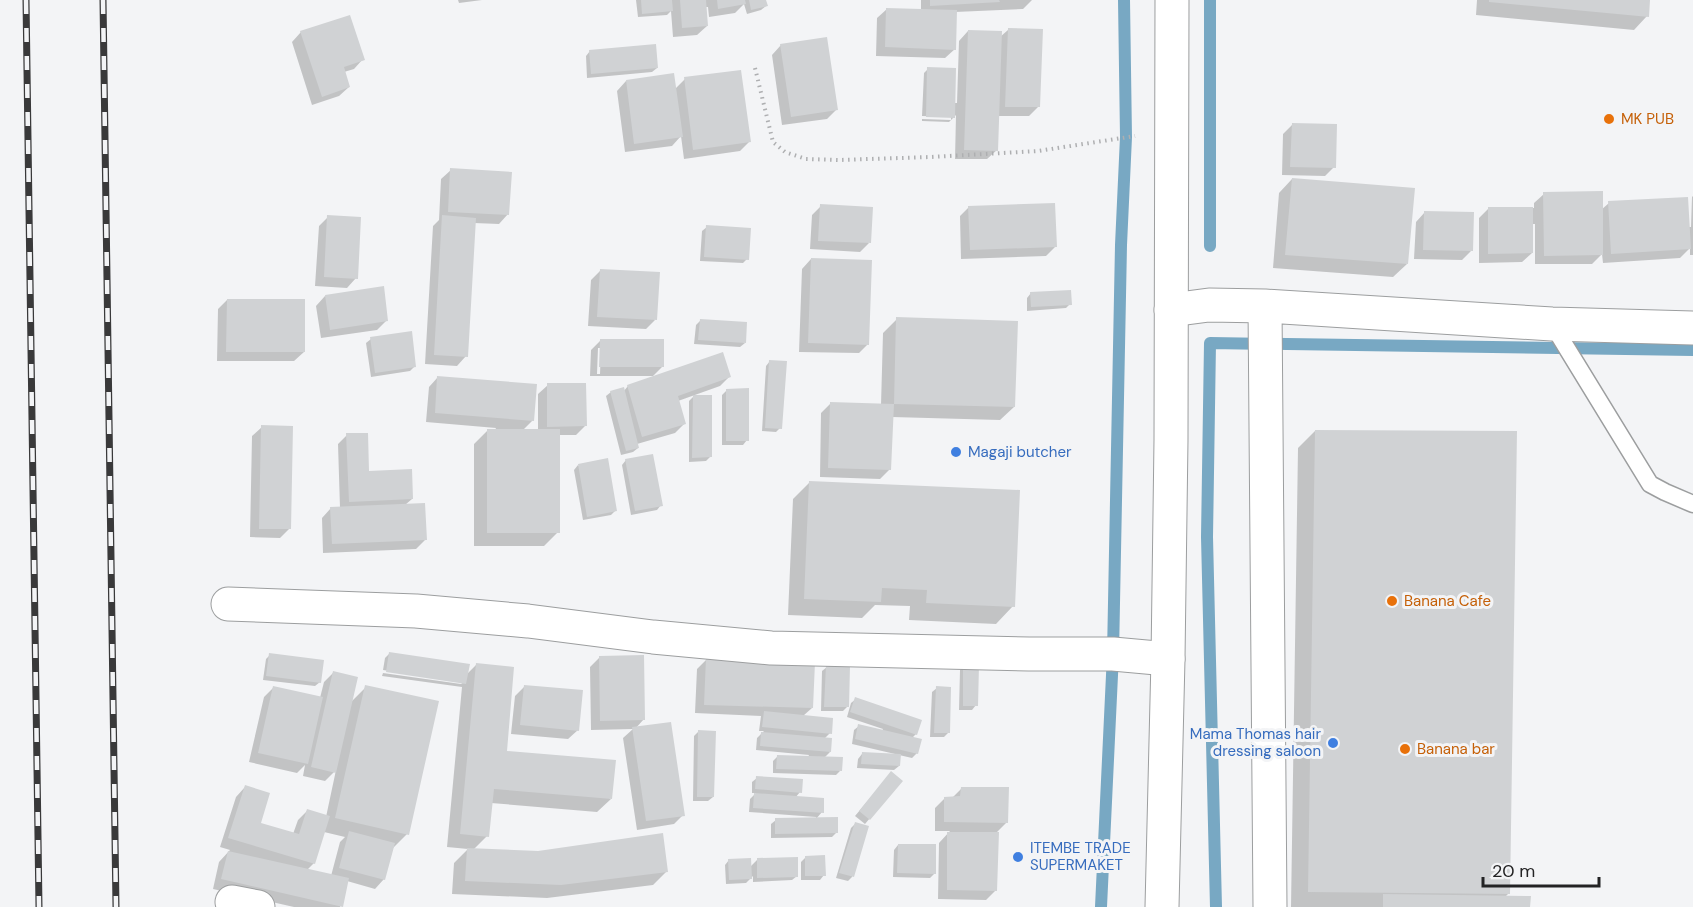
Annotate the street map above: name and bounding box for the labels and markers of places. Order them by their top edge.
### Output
place label: MK PUB [1621,109,1674,129]
marker: MK PUB [1602,112,1616,126]
place label: Magaji butcher [968,442,1072,462]
marker: Magaji butcher [949,445,963,459]
place label: Banana Cafe [1404,591,1491,611]
marker: Banana Cafe [1385,594,1399,608]
place label: Mama Thomas hair dressing saloon [1190,724,1321,761]
marker: Mama Thomas hair dressing saloon [1326,736,1340,750]
place label: Banana bar [1417,739,1495,759]
marker: Banana bar [1398,742,1412,756]
place label: ITEMBE TRADE SUPERMAKET [1030,838,1131,875]
marker: ITEMBE TRADE SUPERMAKET [1011,850,1025,864]

